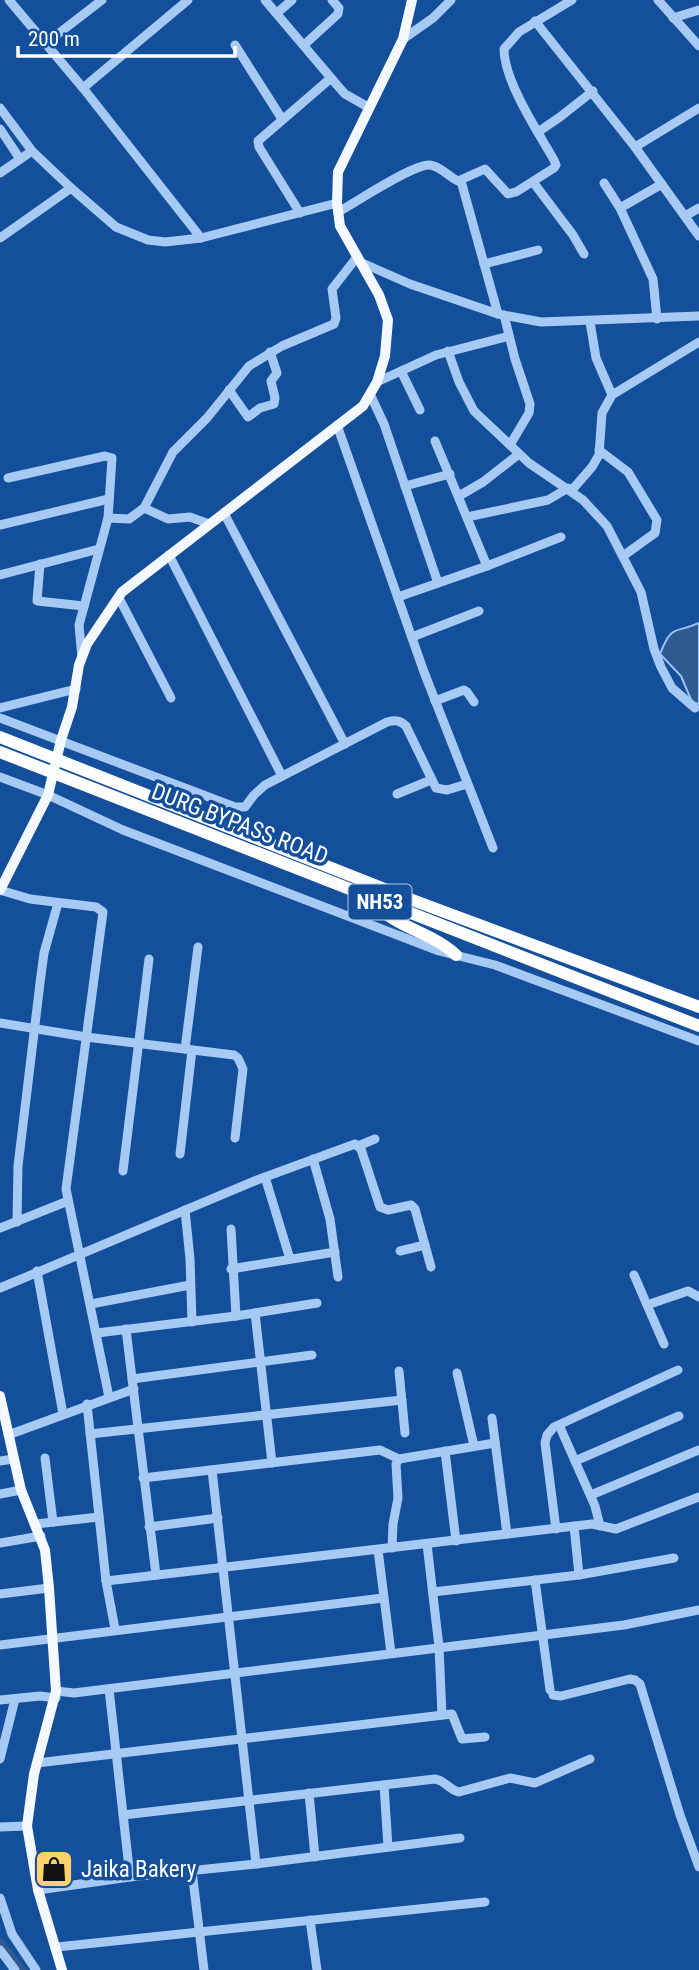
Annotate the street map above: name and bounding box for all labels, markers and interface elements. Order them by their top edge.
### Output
scale bar [18,14,234,58]
text: 200 m [28,27,80,51]
street label: DURG BYPASS ROAD [148,778,332,870]
road number: NH53 [348,884,412,920]
shop icon: Jaika Bakery [33,1848,75,1890]
place label: Jaika Bakery [81,1856,197,1883]

